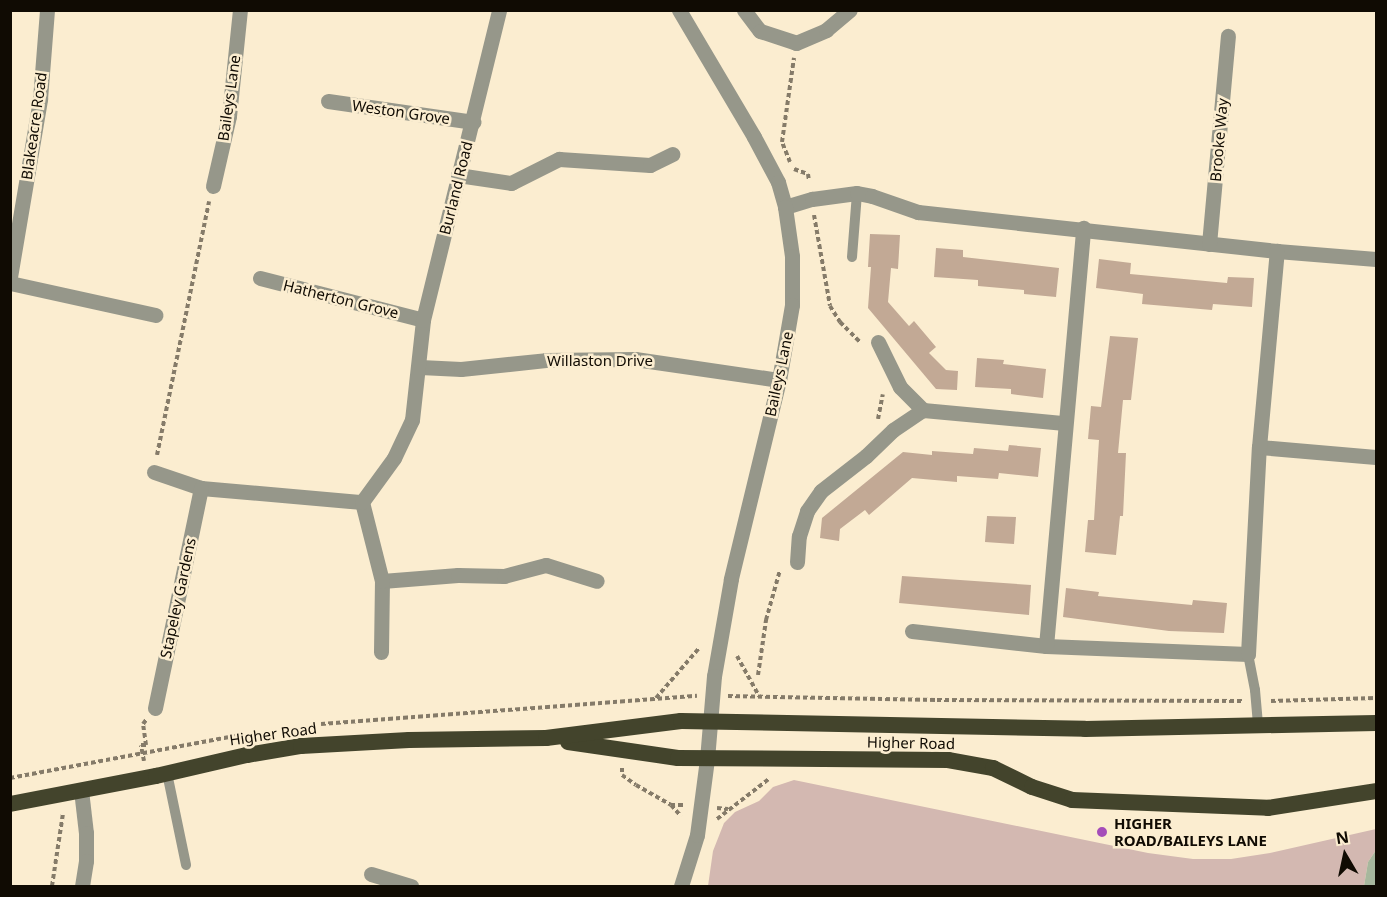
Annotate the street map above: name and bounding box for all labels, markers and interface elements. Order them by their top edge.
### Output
street label: Baileys Lane [214,54,244,142]
street label: Blakeacre Road [18,71,50,181]
street label: Weston Grove [351,96,451,128]
street label: Brooke Way [1206,97,1232,183]
street label: Burland Road [436,139,476,237]
street label: Hatherton Grove [281,276,401,322]
street label: Baileys Lane [761,330,797,418]
street label: Willaston Drive [547,352,653,370]
street label: Stapeley Gardens [156,536,200,660]
street label: Higher Road [228,719,318,749]
street label: Higher Road [867,733,955,753]
place label: HIGHER ROAD/BAILEYS LANE [1114,814,1267,849]
marker: HIGHER ROAD/BAILEYS LANE [1095,825,1109,839]
north arrow [1315,825,1375,885]
text: N [1334,825,1350,849]

